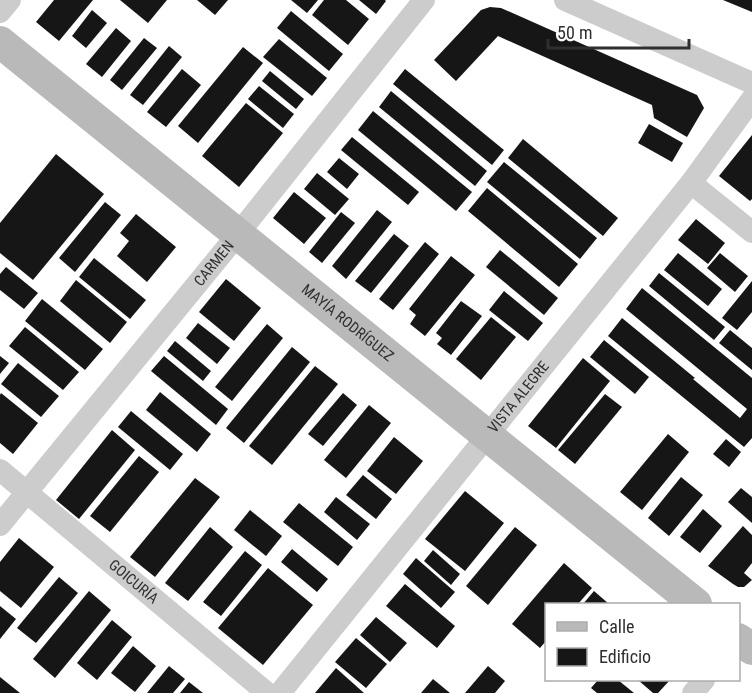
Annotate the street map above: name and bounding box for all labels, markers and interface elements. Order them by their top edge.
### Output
scale bar [548,12,689,50]
text: 50 m [557,22,592,43]
street label: CARMEN [190,237,238,290]
street label: MAYÍA RODRÍGUEZ [298,280,398,365]
street label: VISTA ALEGRE [484,358,553,437]
street label: GOICURÍA [105,556,162,608]
legend [545,603,740,681]
text: Calle [599,616,635,637]
text: Edificio [599,646,651,667]

